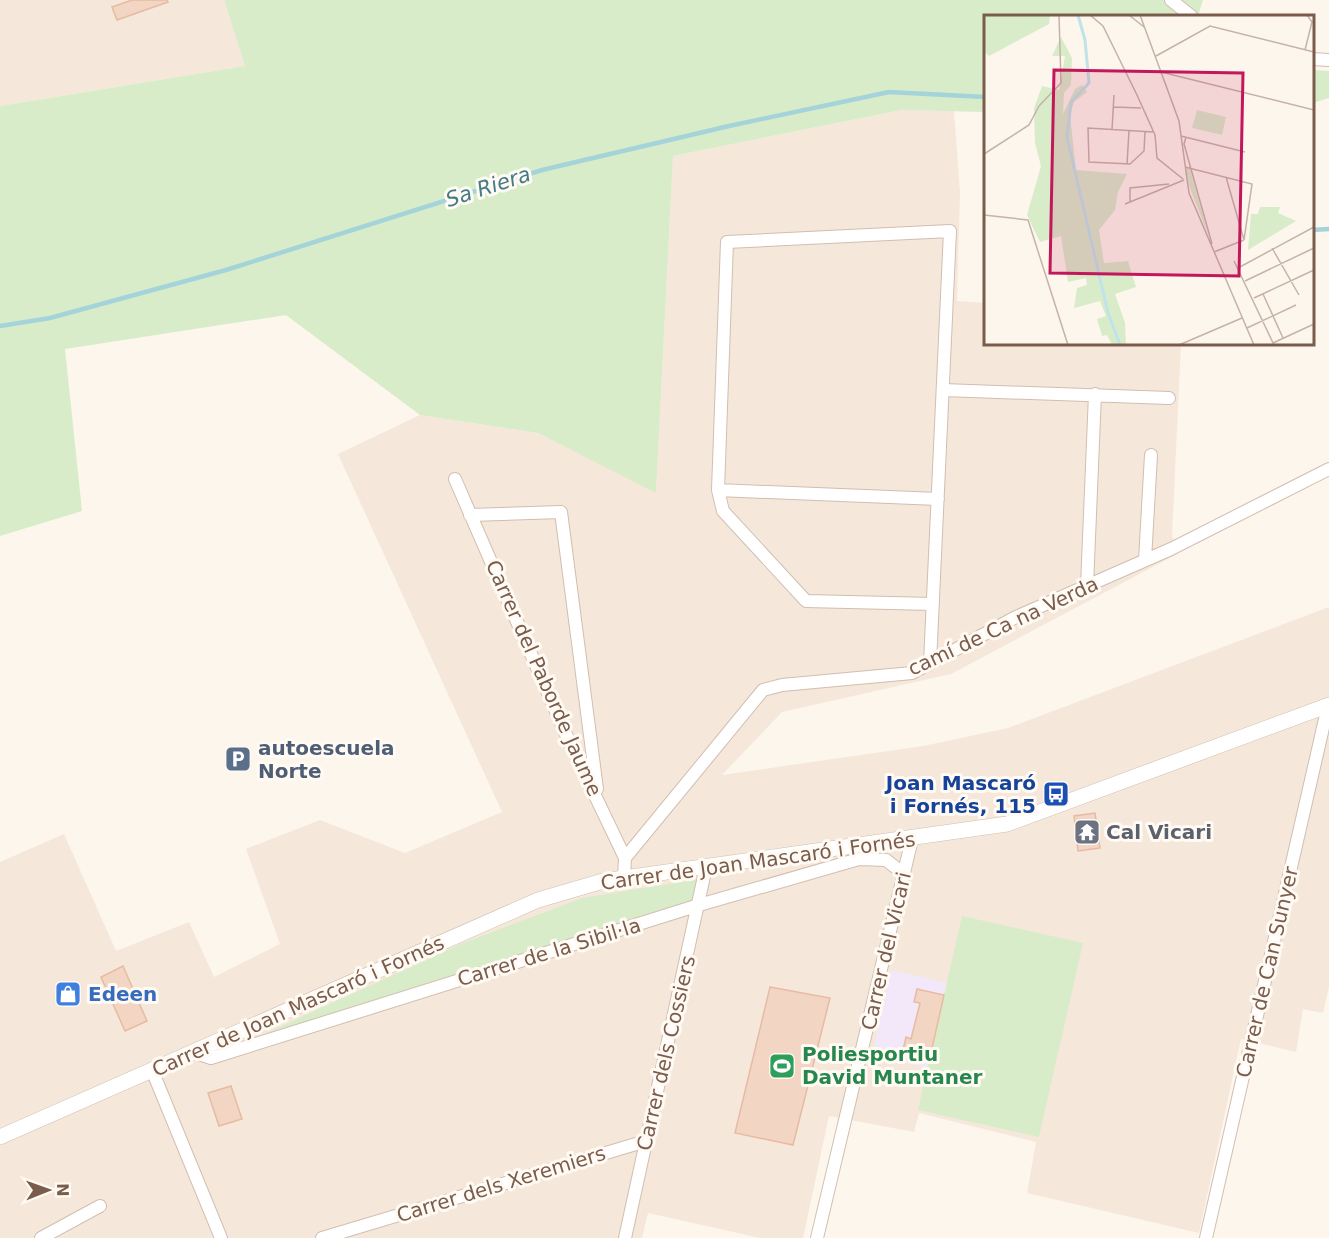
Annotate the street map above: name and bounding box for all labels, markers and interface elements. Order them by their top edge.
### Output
inset map [984,15,1314,345]
water label: Sa Riera [443,162,533,212]
street label: Carrer del Paborde Jaume [481,556,607,800]
street label: camí de Ca na Verda [904,571,1102,681]
place label: autoescuela Norte [258,736,395,783]
parking icon: autoescuela Norte [223,744,253,774]
place label: Joan Mascaró i Fornés, 115 [884,771,1036,818]
bus stop icon: Joan Mascaró i Fornés, 115 [1041,779,1071,809]
temple icon: Cal Vicari [1072,817,1102,847]
place label: Cal Vicari [1106,820,1212,844]
street label: Carrer de Joan Mascaró i Fornés [599,827,917,895]
street label: Carrer de Can Sunyer [1231,863,1303,1080]
street label: Carrer del Vicari [856,870,916,1032]
street label: Carrer de la Sibil·la [454,913,644,991]
street label: Carrer de Joan Mascaró i Fornés [148,931,448,1081]
street label: Carrer dels Cossiers [632,953,700,1153]
shop icon: Edeen [53,979,83,1009]
place label: Edeen [88,982,157,1006]
place label: Poliesportiu David Muntaner [802,1042,983,1089]
sports icon: Poliesportiu David Muntaner [767,1051,797,1081]
street label: Carrer dels Xeremiers [394,1141,608,1227]
north arrow [18,1160,78,1220]
text: N [53,1183,72,1197]

